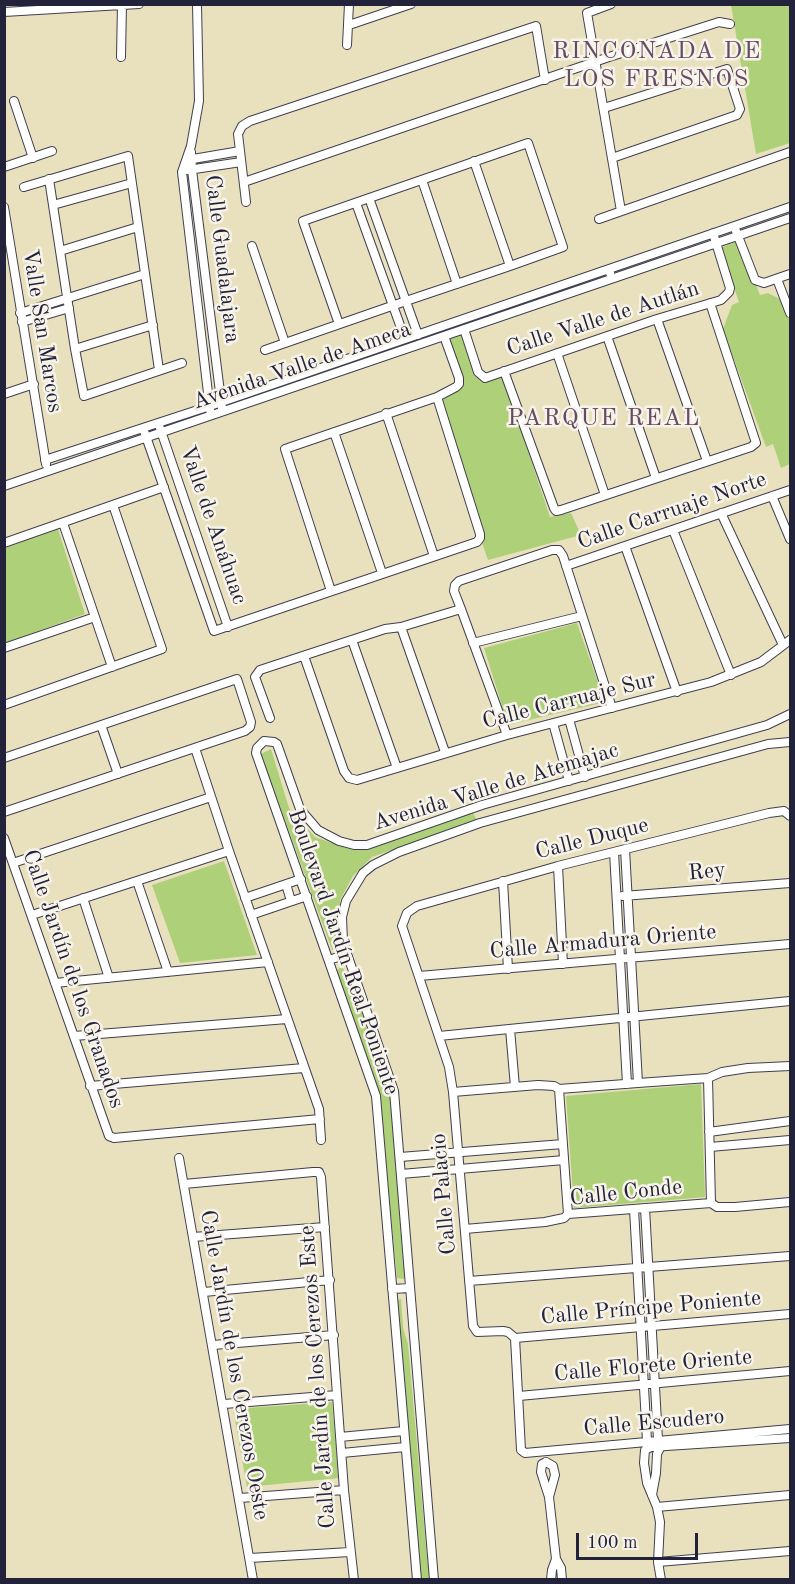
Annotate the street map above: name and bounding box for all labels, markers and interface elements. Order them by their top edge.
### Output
district label: RINCONADA DE LOS FRESNOS [552,38,762,94]
street label: Calle Guadalajara [199,173,245,345]
street label: Valle San Marcos [16,247,68,415]
street label: Calle Valle de Autlán [503,275,703,363]
street label: Avenida Valle de Ameca [189,316,415,416]
district label: PARQUE REAL [507,405,701,433]
street label: Valle de Anáhuac [174,442,252,608]
street label: Calle Carruaje Norte [574,466,770,556]
street label: Calle Carruaje Sur [480,667,658,735]
street label: Avenida Valle de Atemajac [370,737,622,837]
street label: Boulevard Jardín Real Poniente [282,805,404,1099]
street label: Calle Duque [533,812,651,866]
street label: Calle Jardín de los Granados [16,846,130,1112]
street label: Rey [687,857,727,887]
street label: Calle Armadura Oriente [489,919,717,965]
street label: Calle Palacio [426,1132,462,1256]
street label: Calle Conde [568,1174,684,1212]
street label: Calle Jardín de los Cerezos Oeste [194,1208,274,1522]
street label: Calle Jardín de los Cerezos Este [294,1224,342,1530]
street label: Calle Príncipe Poniente [540,1285,762,1331]
street label: Calle Florete Oriente [553,1344,753,1388]
street label: Calle Escudero [582,1404,726,1442]
scale bar [579,1521,700,1559]
text: 100 m [587,1534,638,1552]

